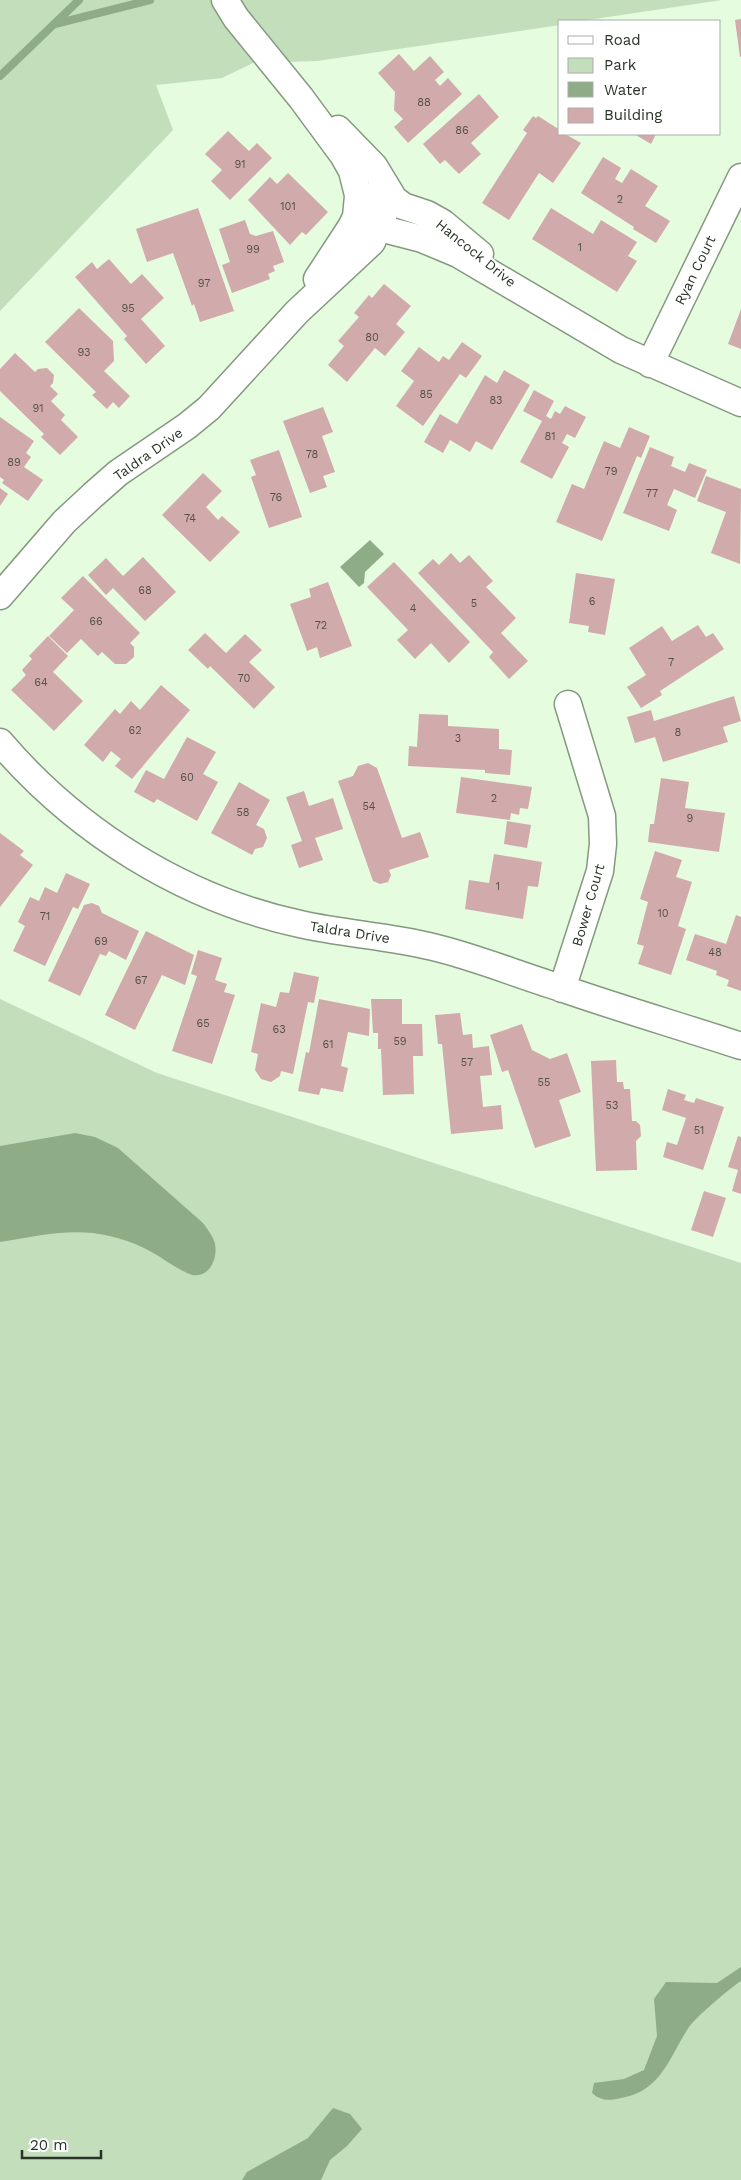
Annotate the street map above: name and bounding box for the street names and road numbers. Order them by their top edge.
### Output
street label: Hancock Drive [433,216,519,290]
street label: Ryan Court [671,233,719,307]
street label: Taldra Drive [110,424,186,484]
street label: Bower Court [569,862,607,948]
street label: Taldra Drive [309,918,391,946]

